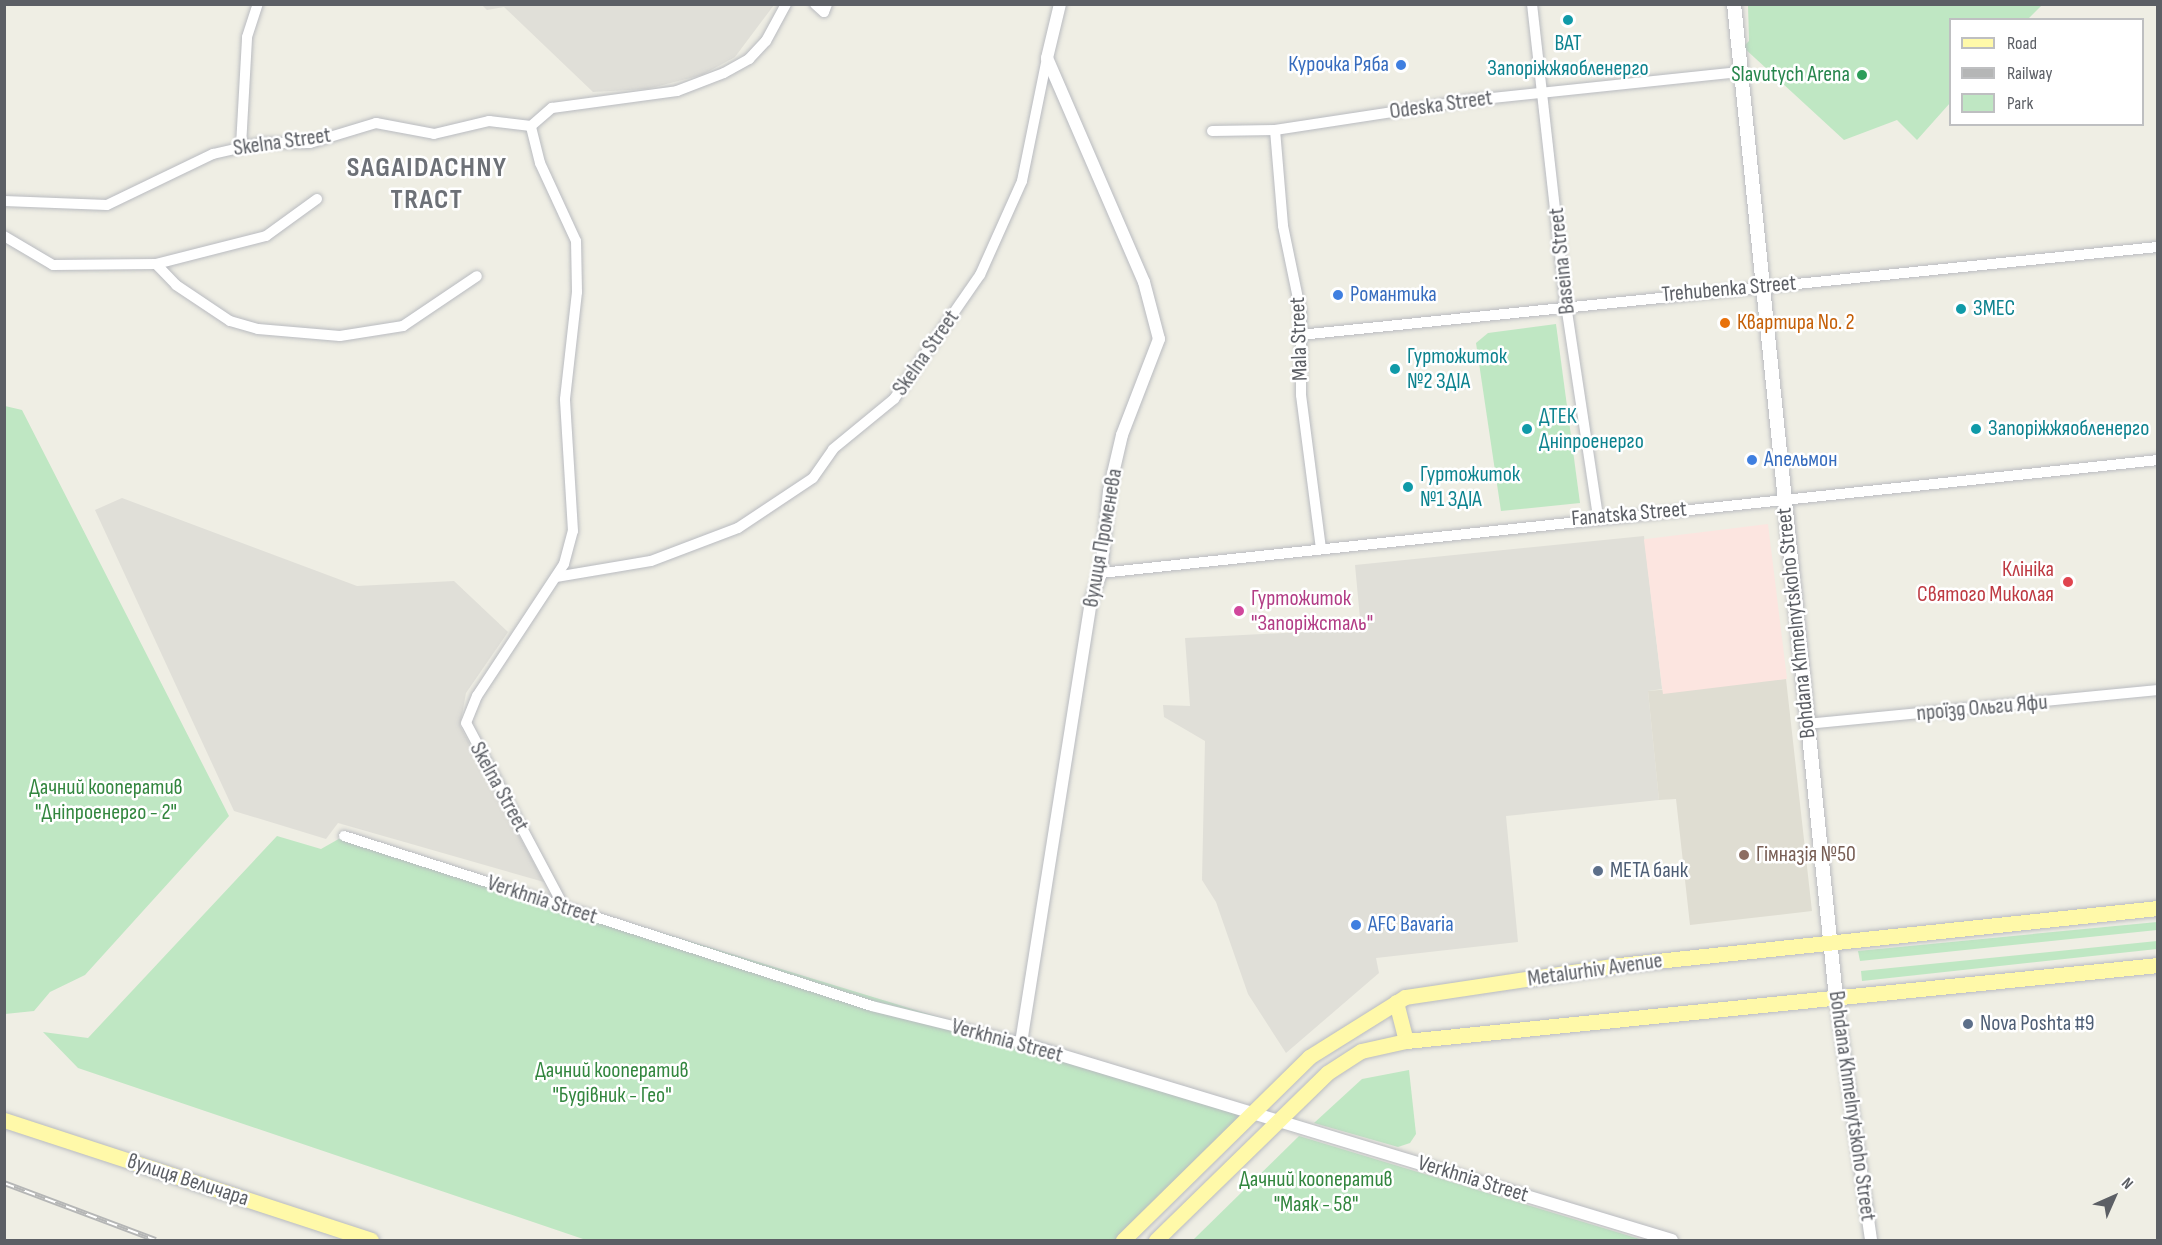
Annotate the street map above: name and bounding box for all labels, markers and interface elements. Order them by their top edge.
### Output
marker: ВАТ Запоріжжяобленерго [1561,13,1575,27]
legend [1949,18,2144,126]
place label: ВАТ Запоріжжяобленерго [1487,30,1649,82]
text: Road [2007,33,2037,54]
place label: Курочка Ряба [1288,52,1389,78]
marker: Курочка Ряба [1394,58,1408,72]
place label: Slavutych Arena [1731,62,1850,88]
text: Railway [2007,63,2052,84]
marker: Slavutych Arena [1855,68,1869,82]
street label: Odeska Street [1388,85,1494,125]
text: Park [2007,93,2033,114]
street label: Skelna Street [232,122,332,162]
district label: SAGAIDACHNY TRACT [347,151,507,217]
street label: Baseina Street [1543,206,1581,316]
street label: Trehubenka Street [1661,270,1797,308]
place label: Романтика [1350,282,1437,308]
marker: Романтика [1331,288,1345,302]
place label: ЗМЕС [1973,296,2015,322]
street label: Mala Street [1284,297,1314,381]
marker: ЗМЕС [1954,302,1968,316]
street label: Skelna Street [887,305,965,401]
place label: Квартира No. 2 [1737,310,1855,336]
marker: Квартира No. 2 [1718,316,1732,330]
place label: Гуртожиток №2 ЗДІА [1407,343,1507,394]
marker: Гуртожиток №2 ЗДІА [1388,362,1402,376]
place label: ДТЕК Дніпроенерго [1539,403,1644,454]
place label: Запоріжжяобленерго [1988,416,2149,442]
marker: ДТЕК Дніпроенерго [1520,422,1534,436]
marker: Запоріжжяобленерго [1969,422,1983,436]
place label: Апельмон [1764,447,1837,473]
marker: Апельмон [1745,453,1759,467]
place label: Гуртожиток №1 ЗДІА [1420,461,1520,512]
street label: вулиця Променева [1078,467,1128,609]
marker: Гуртожиток №1 ЗДІА [1401,480,1415,494]
street label: Fanatska Street [1570,496,1688,532]
street label: Bohdana Khmelnytskoho Street [1771,506,1821,740]
place label: Клініка Святого Миколая [1917,556,2054,608]
marker: Клініка Святого Миколая [2059,573,2077,591]
place label: Гуртожиток "Запоріжсталь" [1251,585,1373,636]
marker: Гуртожиток "Запоріжсталь" [1232,604,1246,618]
street label: проїзд Ольги Яфи [1915,689,2049,727]
street label: Skelna Street [464,738,534,836]
park label: Дачний кооператив "Дніпроенерго - 2" [29,774,183,825]
place label: Гімназія №50 [1756,842,1856,868]
marker: Гімназія №50 [1737,848,1751,862]
place label: МЕТА банк [1610,858,1688,884]
marker: МЕТА банк [1591,864,1605,878]
street label: Verkhnia Street [484,870,600,930]
place label: AFC Bavaria [1368,912,1454,938]
marker: AFC Bavaria [1349,918,1363,932]
street label: Metalurhiv Avenue [1526,947,1664,993]
street label: Bohdana Khmelnytskoho Street [1823,989,1881,1223]
place label: Nova Poshta #9 [1980,1011,2095,1037]
street label: Verkhnia Street [948,1013,1066,1069]
marker: Nova Poshta #9 [1961,1017,1975,1031]
park label: Дачний кооператив "Будівник - Гео" [535,1057,689,1108]
street label: вулиця Величара [124,1148,252,1212]
street label: Verkhnia Street [1415,1150,1531,1208]
park label: Дачний кооператив "Маяк - 58" [1239,1166,1393,1218]
north arrow [2084,1167,2144,1227]
text: N [2117,1174,2137,1194]

